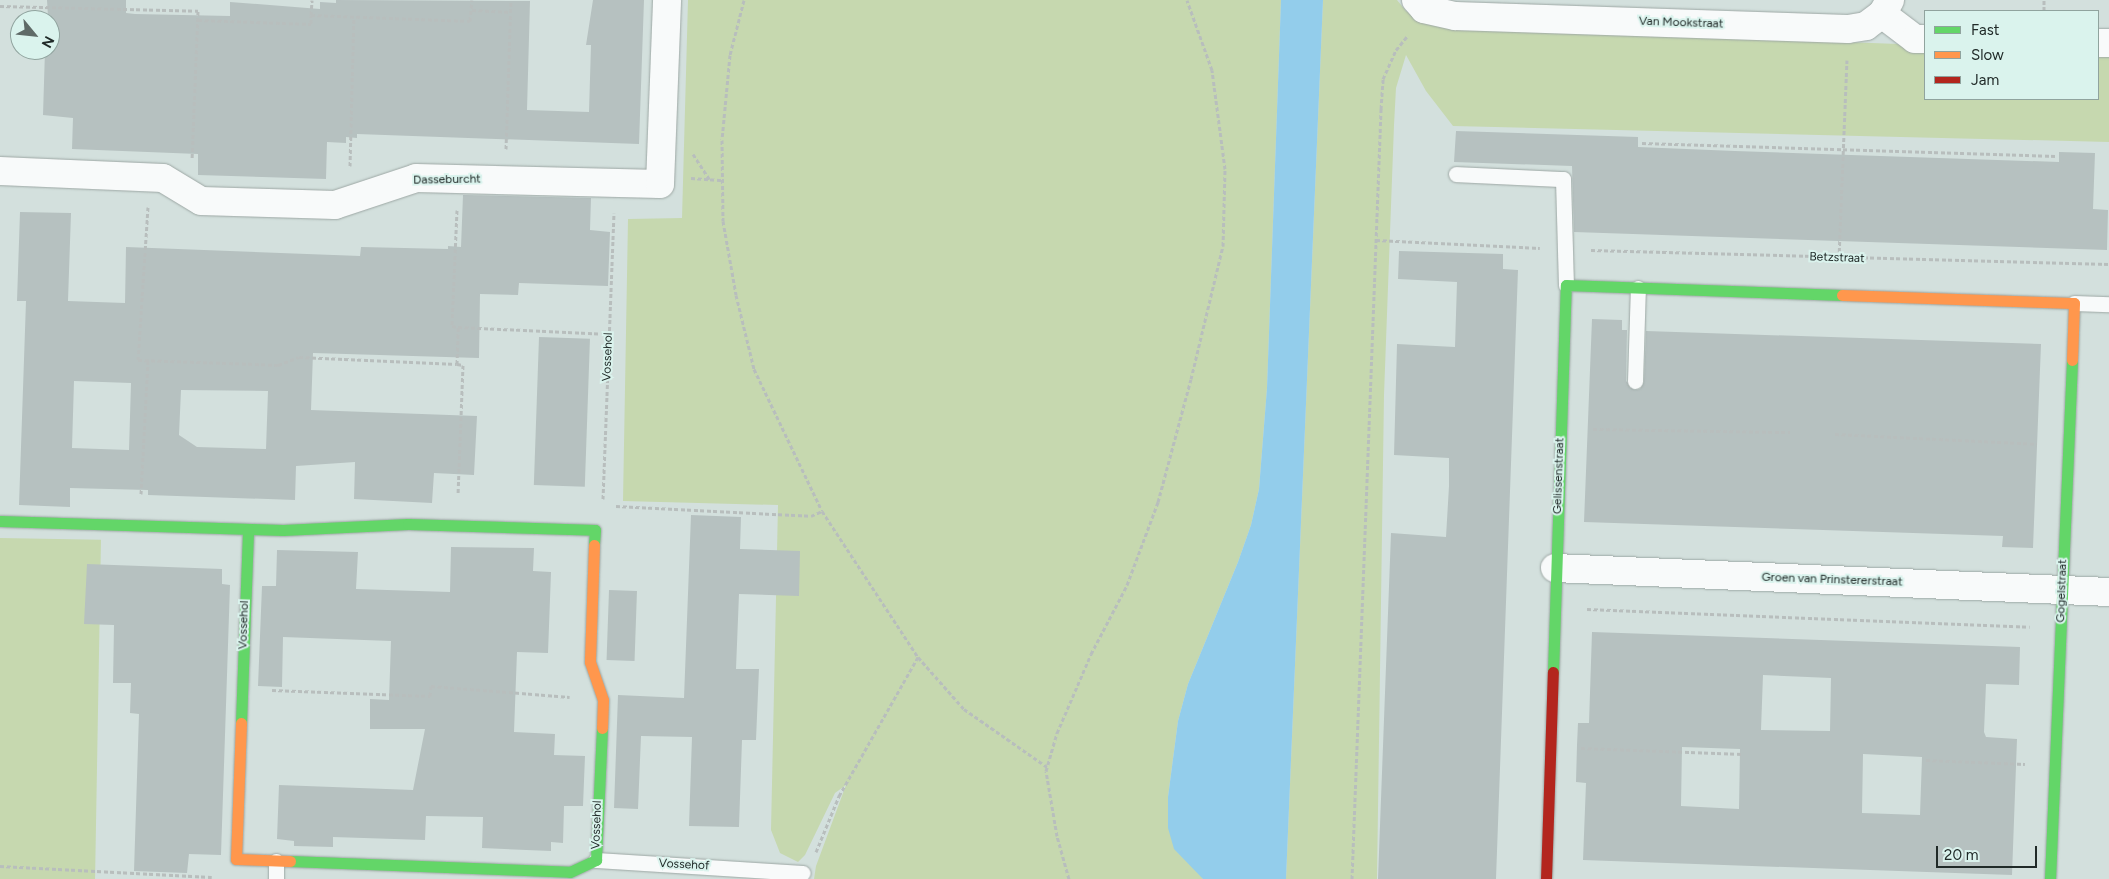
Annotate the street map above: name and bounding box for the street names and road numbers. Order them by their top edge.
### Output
street label: Van Mookstraat [1639,14,1723,32]
street label: Dasseburcht [413,172,481,188]
street label: Betzstraat [1809,250,1865,266]
street label: Vossehol [600,332,616,382]
street label: Gelissenstraat [1550,438,1568,514]
street label: Gogelstraat [2054,559,2070,623]
street label: Groen van Prinstererstraat [1761,570,1903,590]
street label: Vossehol [236,600,252,650]
street label: Vossehol [589,800,605,850]
street label: Vossehof [658,856,710,874]

